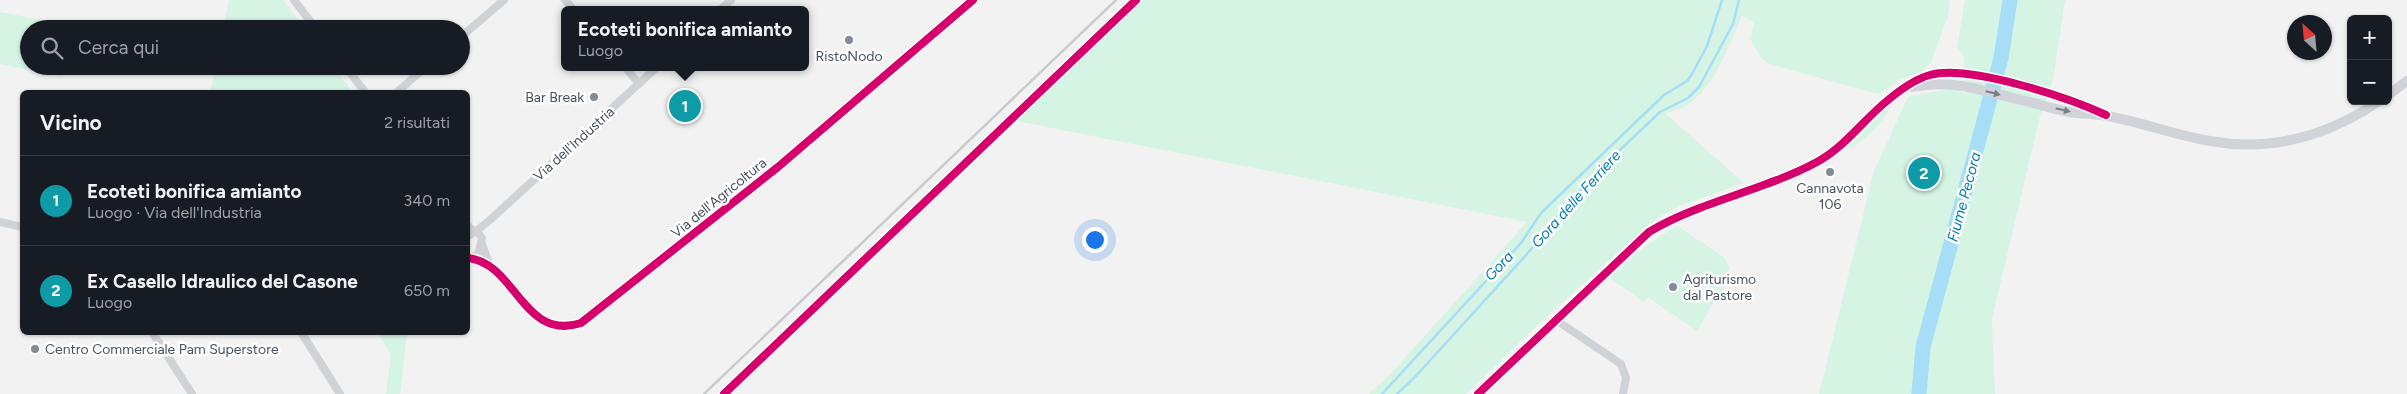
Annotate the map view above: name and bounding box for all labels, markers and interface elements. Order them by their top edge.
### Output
popup [561,6,809,71]
north arrow [2287,15,2332,60]
map controls [2347,15,2392,105]
button: + [2347,15,2392,60]
text: Ecoteti bonifica amianto [578,18,792,41]
search box [20,20,470,75]
icon: search [38,34,66,62]
marker: RistoNodo [843,34,855,46]
text: Cerca qui [78,36,159,59]
text: Luogo [578,41,623,60]
place label: RistoNodo [815,48,883,65]
button: − [2347,60,2392,105]
pin: 1 [669,87,701,125]
place label: Bar Break [525,89,584,106]
one-way arrow [1985,89,2000,97]
marker: Bar Break [588,91,600,103]
street label: Via dell'Industria [530,103,618,185]
one-way arrow [2056,106,2071,114]
text: Vicino [40,110,102,135]
text: 2 risultati [384,113,450,132]
water label: Gora delle Ferriere [1528,147,1624,251]
water label: Fiume Pecora [1943,150,1985,244]
street label: Via dell'Agricoltura [668,154,770,242]
pin: 2 [1908,154,1940,192]
marker: Cannavota 106 [1824,166,1836,178]
text: Ecoteti bonifica amianto [87,180,301,203]
place label: Cannavota 106 [1796,180,1864,213]
text: 1 [53,191,59,210]
text: 340 m [404,191,450,210]
text: Luogo · Via dell'Industria [87,203,262,222]
your location [1082,227,1108,253]
water label: Gora [1481,247,1517,285]
text: Ex Casello Idraulico del Casone [87,270,358,293]
place label: Agriturismo dal Pastore [1683,271,1756,304]
text: 2 [51,281,61,300]
text: 650 m [404,281,450,300]
marker: Agriturismo dal Pastore [1667,281,1679,293]
text: Luogo [87,293,132,312]
place label: Centro Commerciale Pam Superstore [45,341,279,358]
marker: Centro Commerciale Pam Superstore [29,343,41,355]

